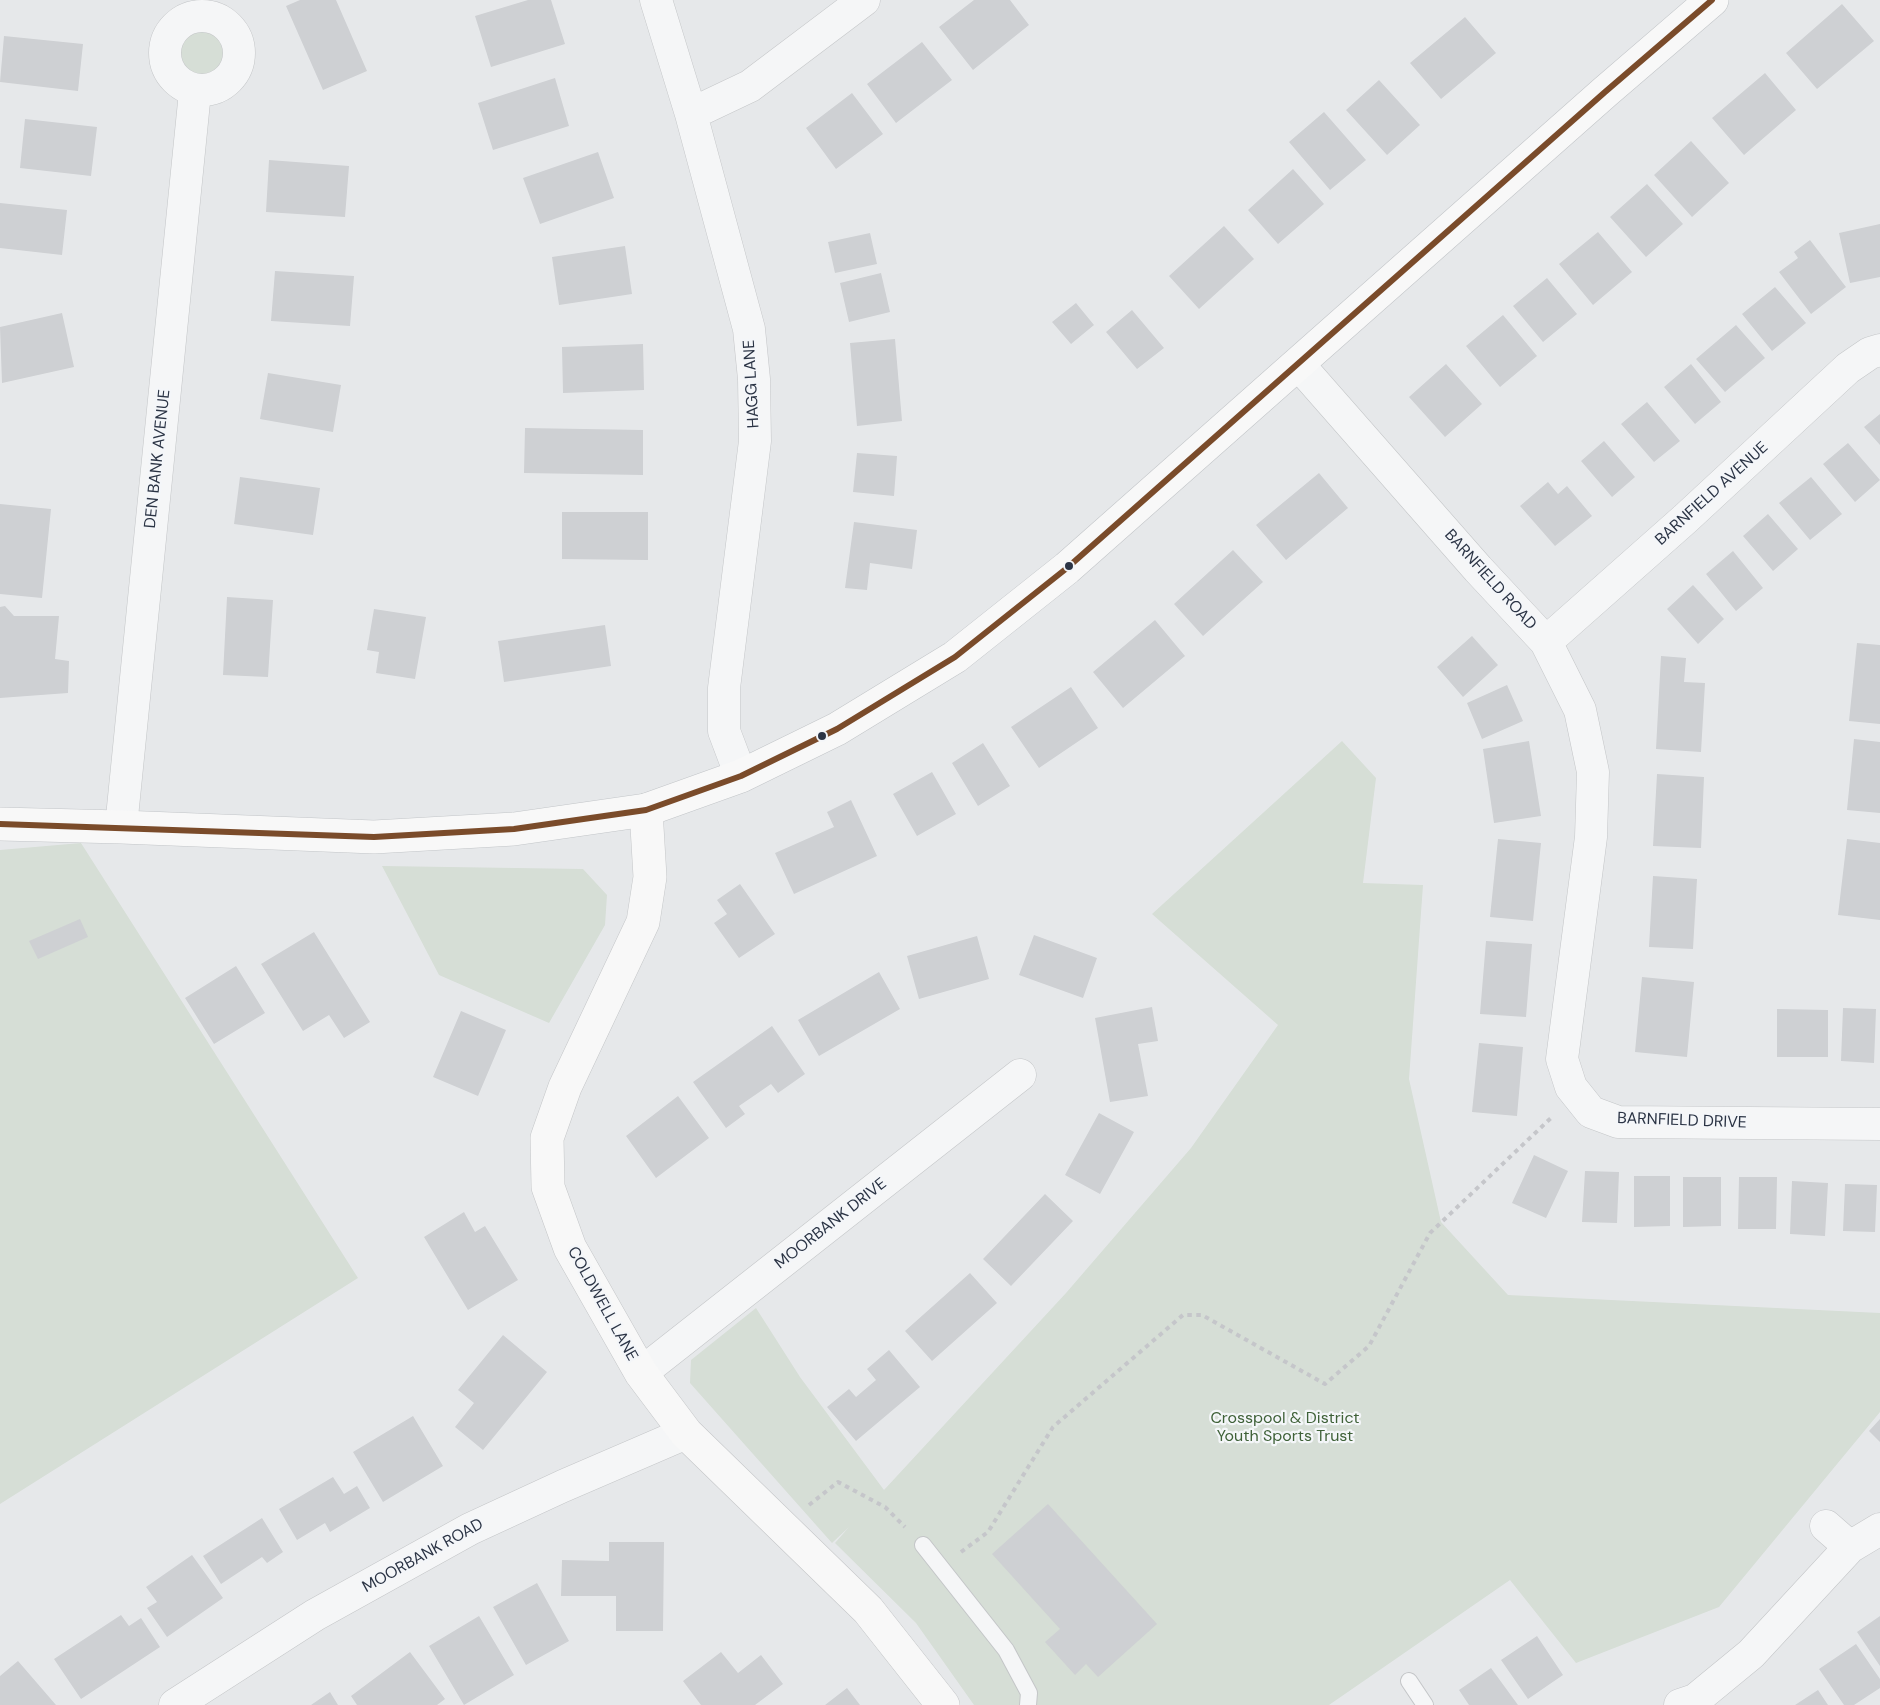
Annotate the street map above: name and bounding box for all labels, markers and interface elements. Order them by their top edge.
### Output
street label: HAGG LANE [740,339,764,429]
street label: DEN BANK AVENUE [141,389,175,529]
street label: BARNFIELD AVENUE [1652,438,1772,550]
street label: BARNFIELD ROAD [1440,526,1540,634]
unlabelled marker [1063,560,1075,572]
unlabelled marker [816,730,828,742]
street label: BARNFIELD DRIVE [1617,1109,1747,1133]
street label: MOORBANK DRIVE [771,1174,891,1274]
street label: COLDWELL LANE [563,1244,641,1364]
park label: Crosspool & District Youth Sports Trust [1210,1409,1360,1447]
street label: MOORBANK ROAD [359,1515,487,1597]

